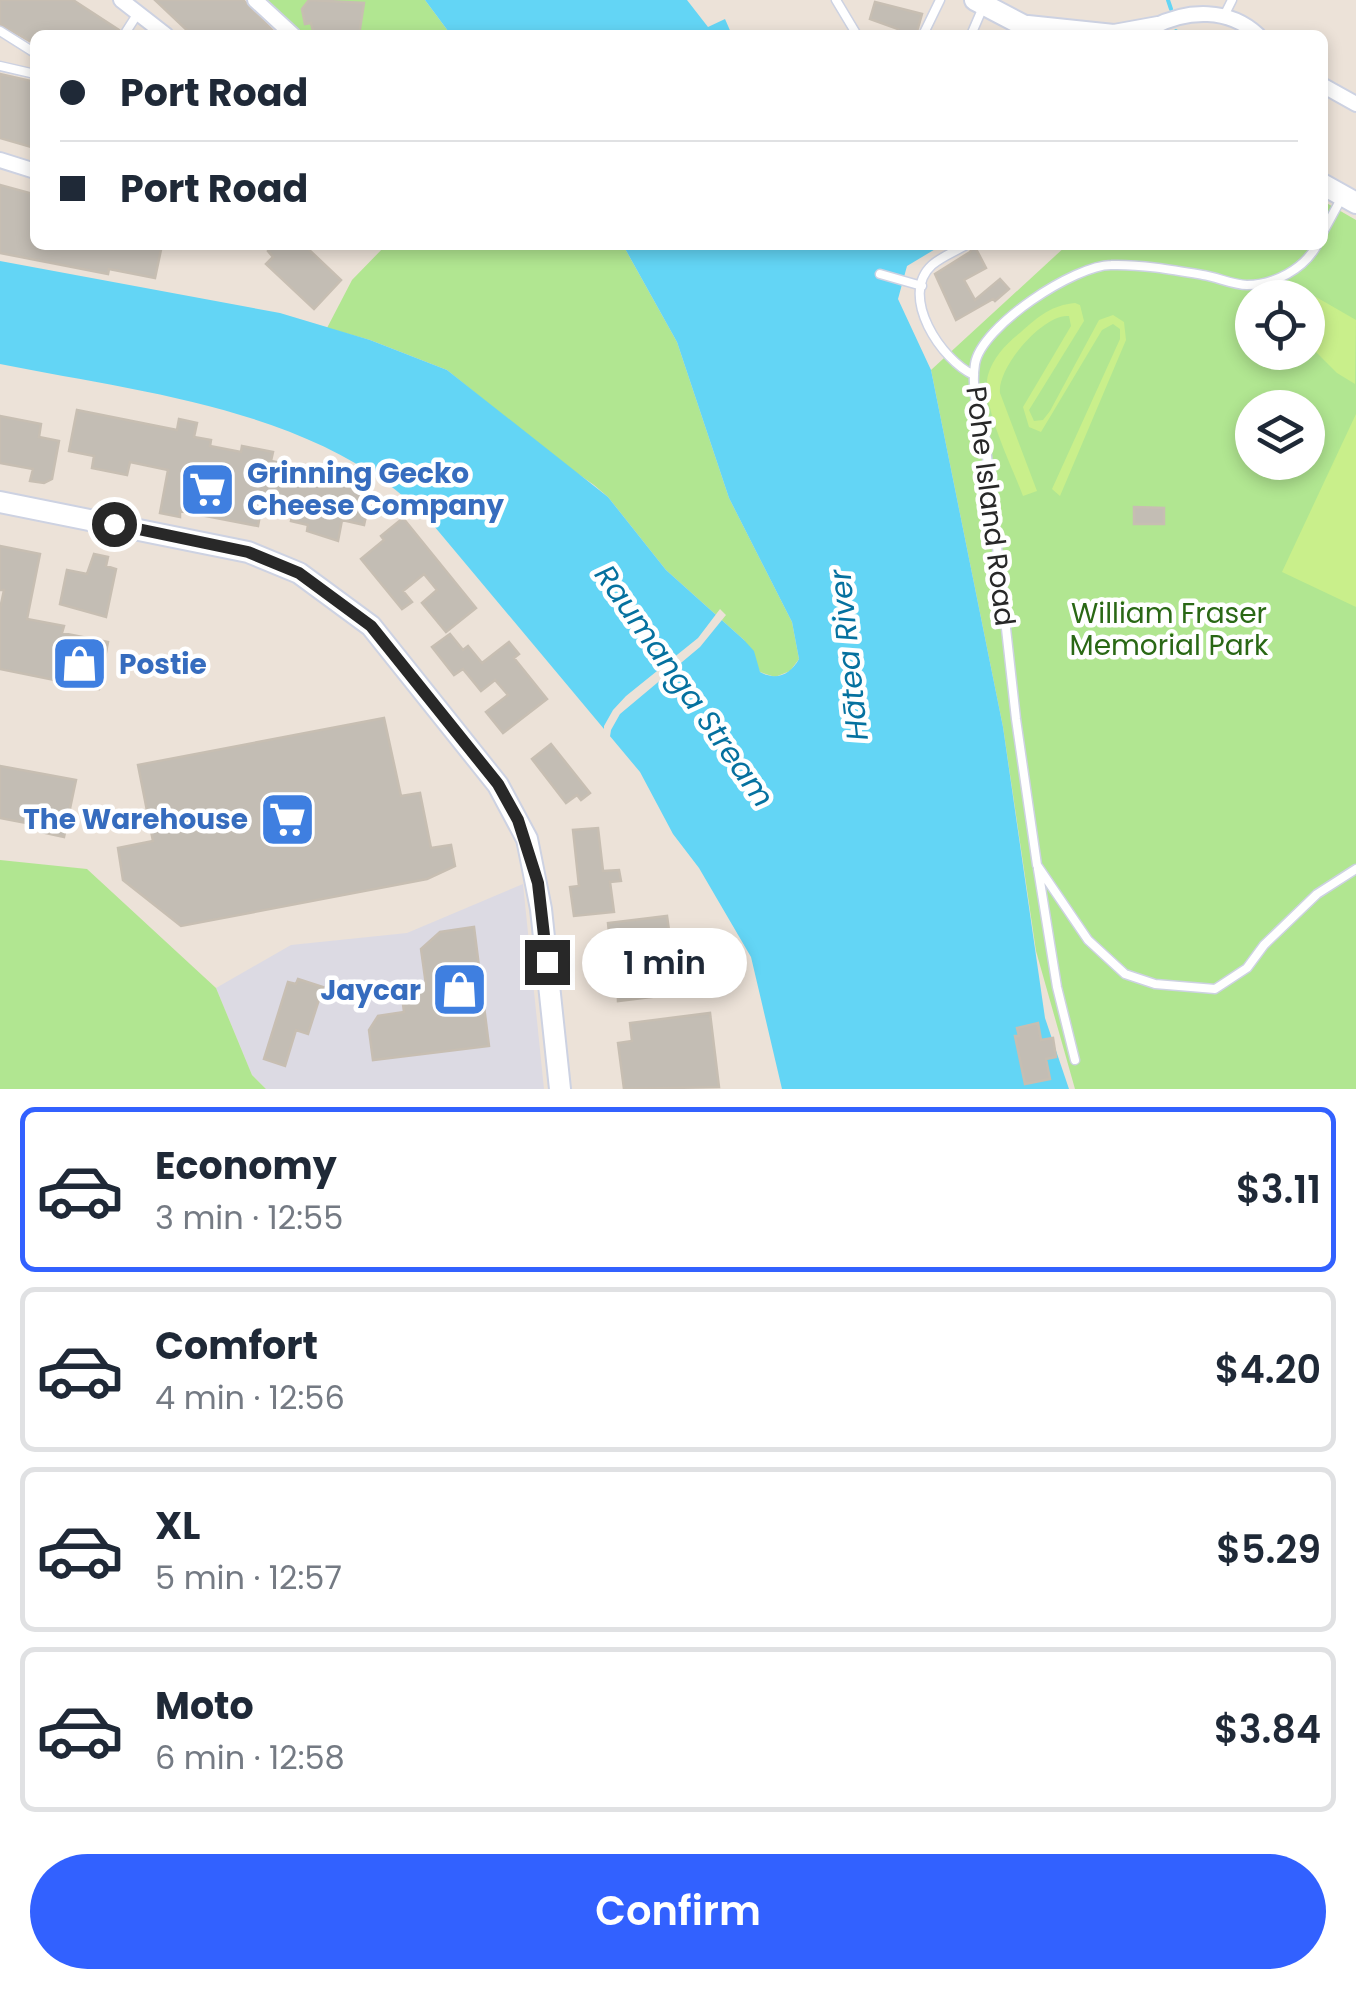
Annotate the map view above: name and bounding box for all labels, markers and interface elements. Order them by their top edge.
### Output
text: Port Road [120,66,308,119]
text: Port Road [120,162,308,215]
map controls [1235,280,1325,480]
button: locate [1235,280,1325,370]
street label: Pohe Island Road [956,384,1025,628]
button: layers [1235,390,1325,480]
place label: Grinning Gecko Cheese Company [247,454,504,525]
supermarket icon: Grinning Gecko Cheese Company [178,459,238,519]
route start [92,502,137,547]
water label: Raumanga Stream [585,556,784,816]
water label: Hātea River [818,566,879,743]
park label: William Fraser Memorial Park [1070,594,1269,665]
shop icon: Postie [50,634,110,694]
place label: Postie [119,645,207,684]
supermarket icon: The Warehouse [257,789,317,849]
place label: The Warehouse [23,800,248,839]
callout: 1 min [582,927,747,997]
route end [525,940,570,985]
text: 1 min [623,940,706,985]
shop icon: Jaycar [430,960,490,1020]
place label: Jaycar [320,971,421,1010]
text: Economy [155,1139,337,1192]
icon: car [35,1145,125,1235]
text: $3.11 [1236,1163,1321,1216]
text: 3 min · 12:55 [155,1195,343,1240]
text: Comfort [155,1319,318,1372]
icon: car [35,1325,125,1415]
text: $4.20 [1215,1343,1321,1396]
text: 4 min · 12:56 [155,1375,345,1420]
text: XL [155,1499,200,1552]
icon: car [35,1505,125,1595]
text: $5.29 [1216,1523,1321,1576]
text: 5 min · 12:57 [155,1555,342,1600]
text: Moto [155,1679,254,1732]
icon: car [35,1685,125,1775]
text: $3.84 [1214,1703,1321,1756]
text: 6 min · 12:58 [155,1735,345,1780]
button: Confirm [30,1854,1326,1969]

